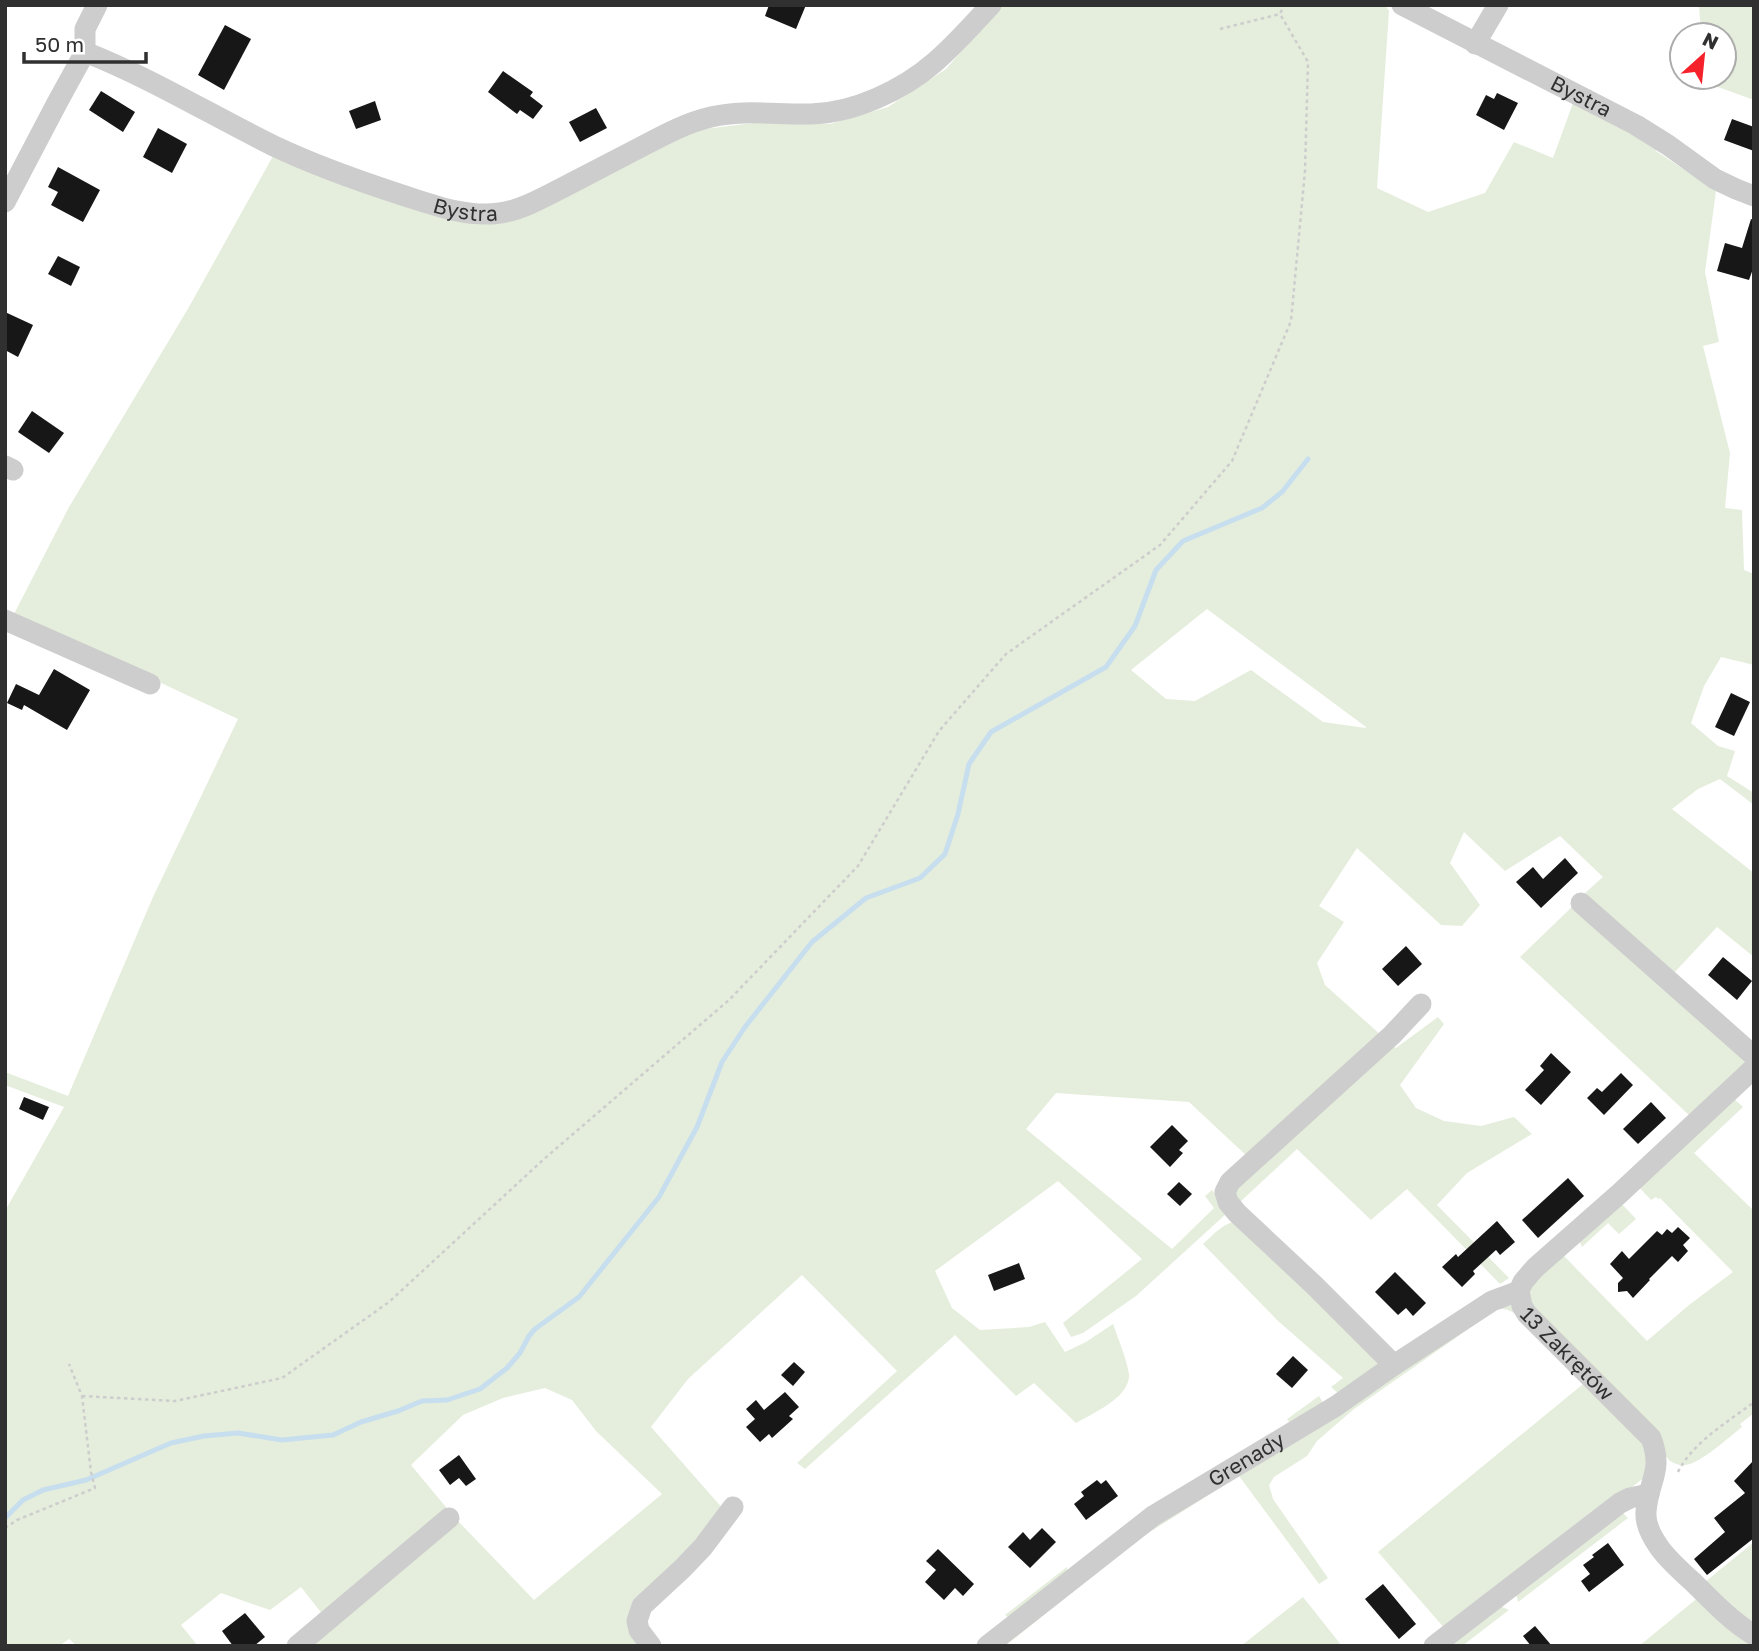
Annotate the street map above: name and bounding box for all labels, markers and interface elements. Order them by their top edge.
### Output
scale bar [24,21,147,65]
north arrow [1668,21,1738,91]
text: N [1699,27,1723,54]
text: 50 m [35,31,84,57]
street label: Bystra [1546,69,1616,122]
street label: Bystra [430,192,498,226]
street label: 13 Zakrętów [1515,1301,1620,1406]
street label: Grenady [1203,1426,1289,1492]

